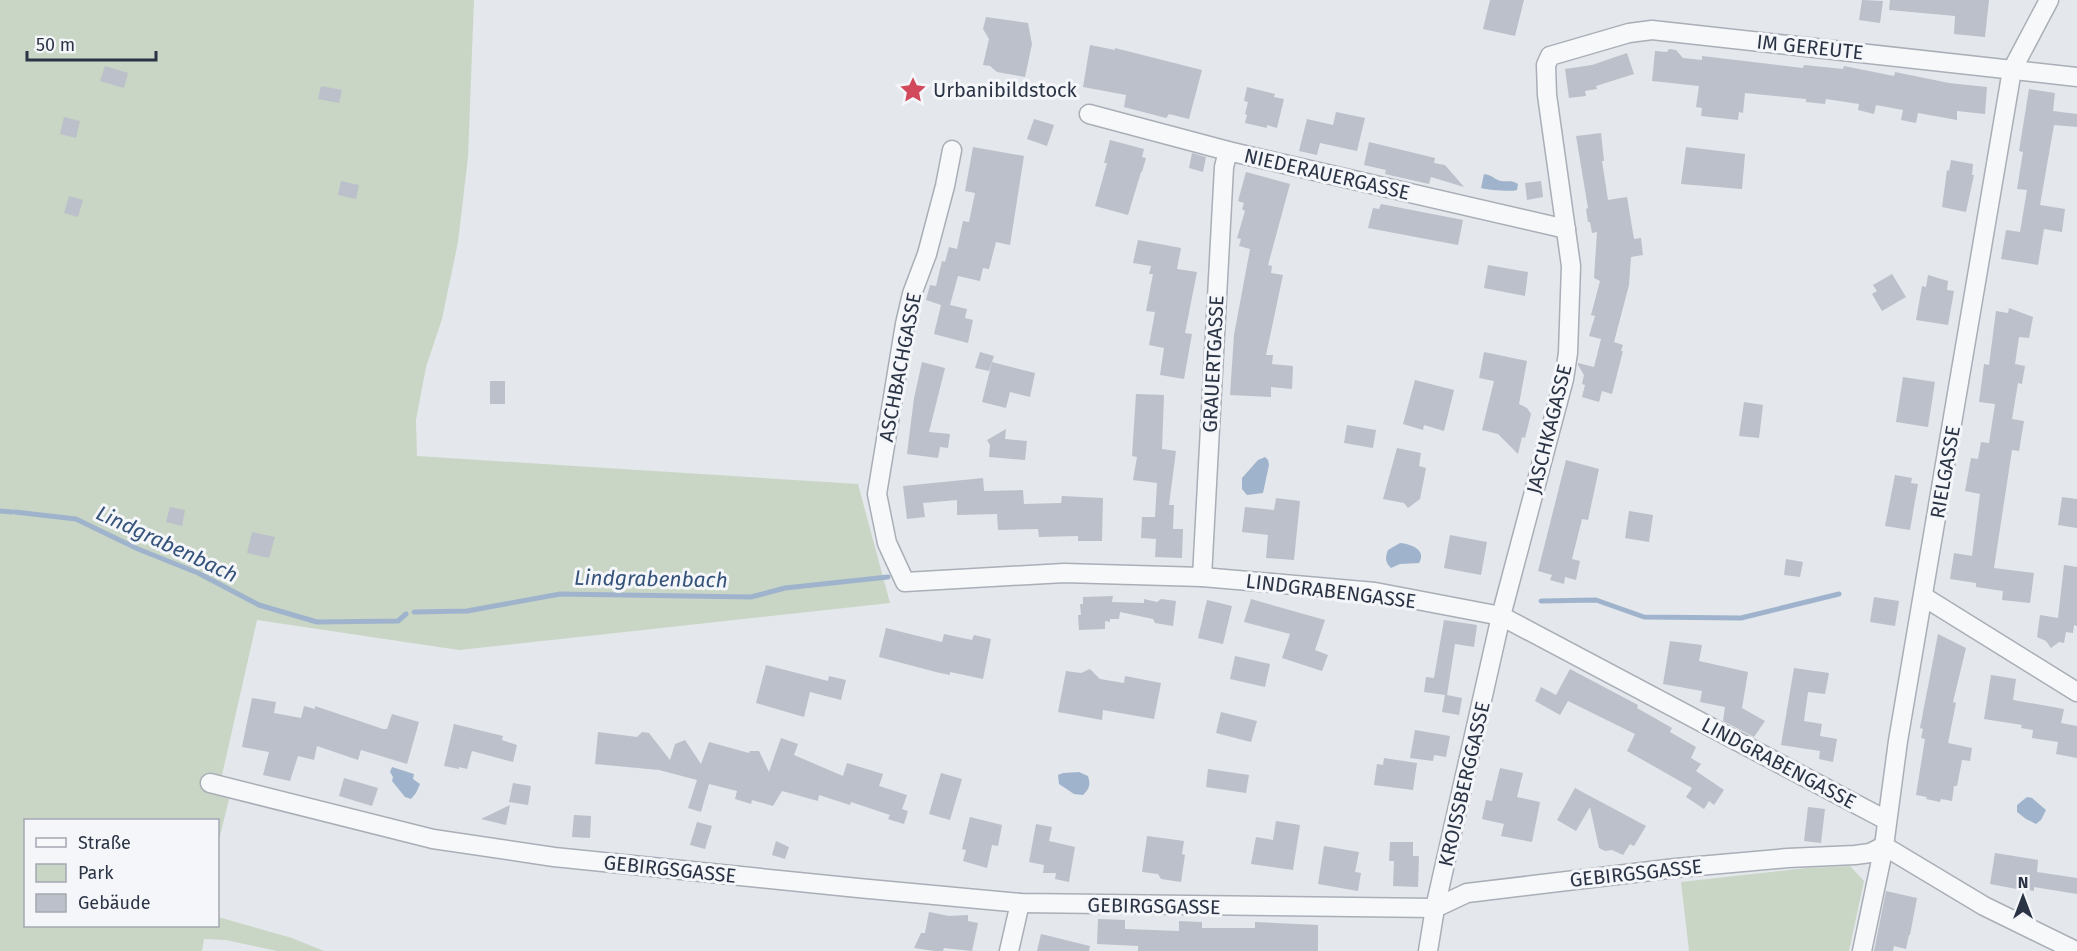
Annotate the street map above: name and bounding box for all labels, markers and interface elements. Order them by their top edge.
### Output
scale bar [27,24,156,62]
street label: IM GEREUTE [1755,29,1865,65]
text: 50 m [36,34,75,56]
place icon: Urbanibildstock [898,75,928,105]
place label: Urbanibildstock [933,78,1078,102]
street label: NIEDERAUERGASSE [1242,143,1412,205]
street label: ASCHBACHGASSE [874,290,926,444]
street label: GRAUERTGASSE [1197,295,1229,433]
street label: JASCHKAGASSE [1521,362,1577,496]
street label: RIELGASSE [1925,424,1965,520]
water label: Lindgrabenbach [92,500,242,588]
water label: Lindgrabenbach [574,565,728,593]
street label: LINDGRABENGASSE [1244,569,1418,613]
street label: KROISSBERGGASSE [1433,699,1495,869]
street label: LINDGRABENGASSE [1698,712,1860,814]
legend [24,819,219,927]
text: Straße [78,832,131,854]
street label: GEBIRGSGASSE [603,850,737,888]
street label: GEBIRGSGASSE [1569,854,1703,892]
text: Park [78,862,114,884]
north arrow [1993,867,2053,927]
text: N [2018,873,2028,892]
text: Gebäude [78,892,151,914]
street label: GEBIRGSGASSE [1087,893,1221,919]

